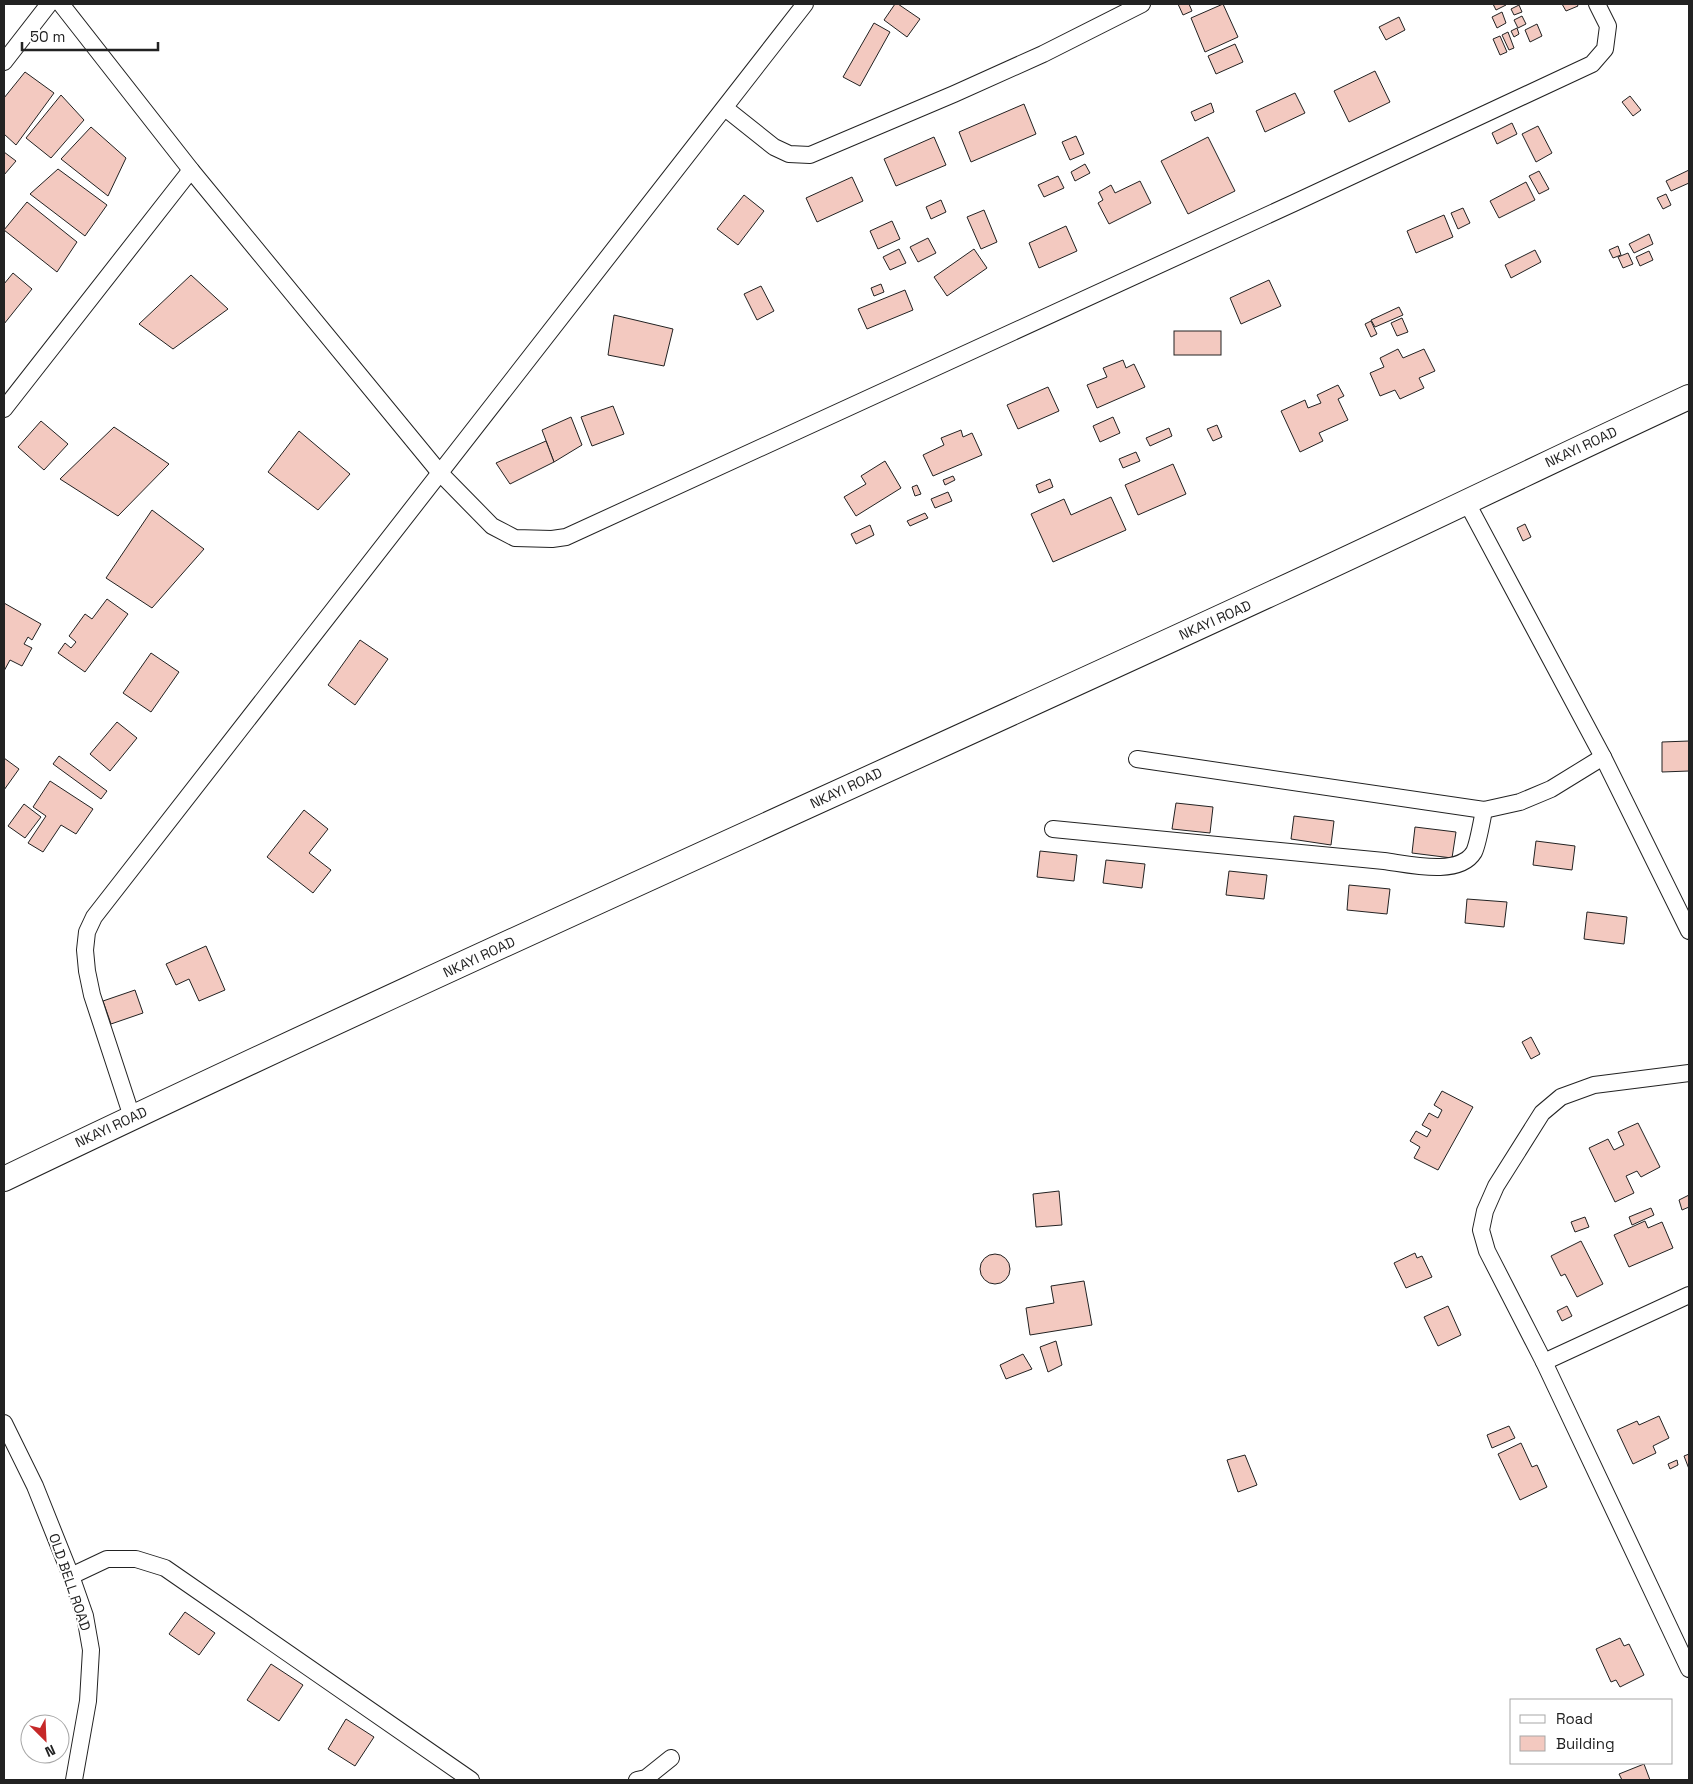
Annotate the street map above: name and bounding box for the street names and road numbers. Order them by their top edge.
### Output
street label: NKAYI ROAD [1542,423,1620,471]
street label: NKAYI ROAD [1176,596,1254,644]
street label: NKAYI ROAD [807,764,885,812]
street label: NKAYI ROAD [440,933,518,981]
street label: NKAYI ROAD [72,1103,150,1151]
street label: OLD BELL ROAD [45,1531,95,1633]

